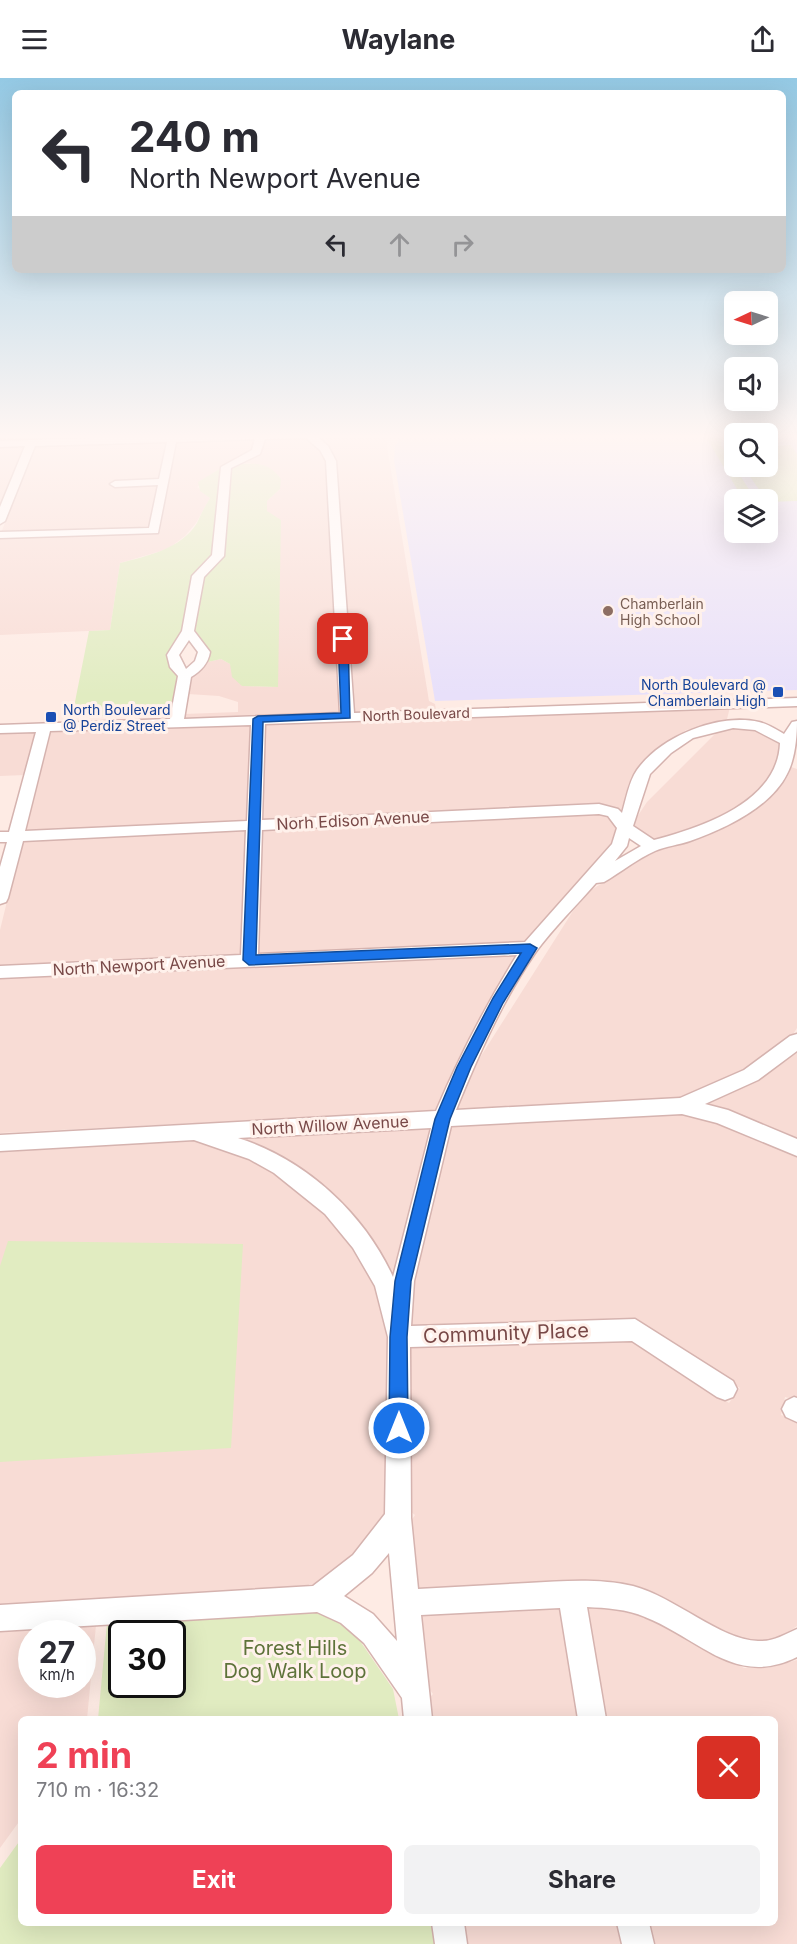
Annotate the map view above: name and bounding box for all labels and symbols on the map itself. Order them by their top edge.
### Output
north arrow [724,291,778,345]
place label: Chamberlain High School [620,595,704,628]
marker: Chamberlain High School [601,604,615,618]
pin [317,613,368,664]
place label: North Boulevard @ Chamberlain High [641,676,766,709]
marker: North Boulevard @ Chamberlain High [771,685,785,699]
place label: North Boulevard @ Perdiz Street [63,701,171,734]
street label: North Boulevard [362,704,470,724]
marker: North Boulevard @ Perdiz Street [44,710,58,724]
street label: Norh Edison Avenue [276,806,430,834]
street label: North Newport Avenue [52,950,226,980]
street label: North Willow Avenue [251,1111,409,1139]
street label: Community Place [423,1318,589,1348]
position arrow [367,1396,431,1460]
speed limit sign: 30 [108,1620,186,1698]
park label: Forest Hills Dog Walk Loop [223,1636,367,1683]

